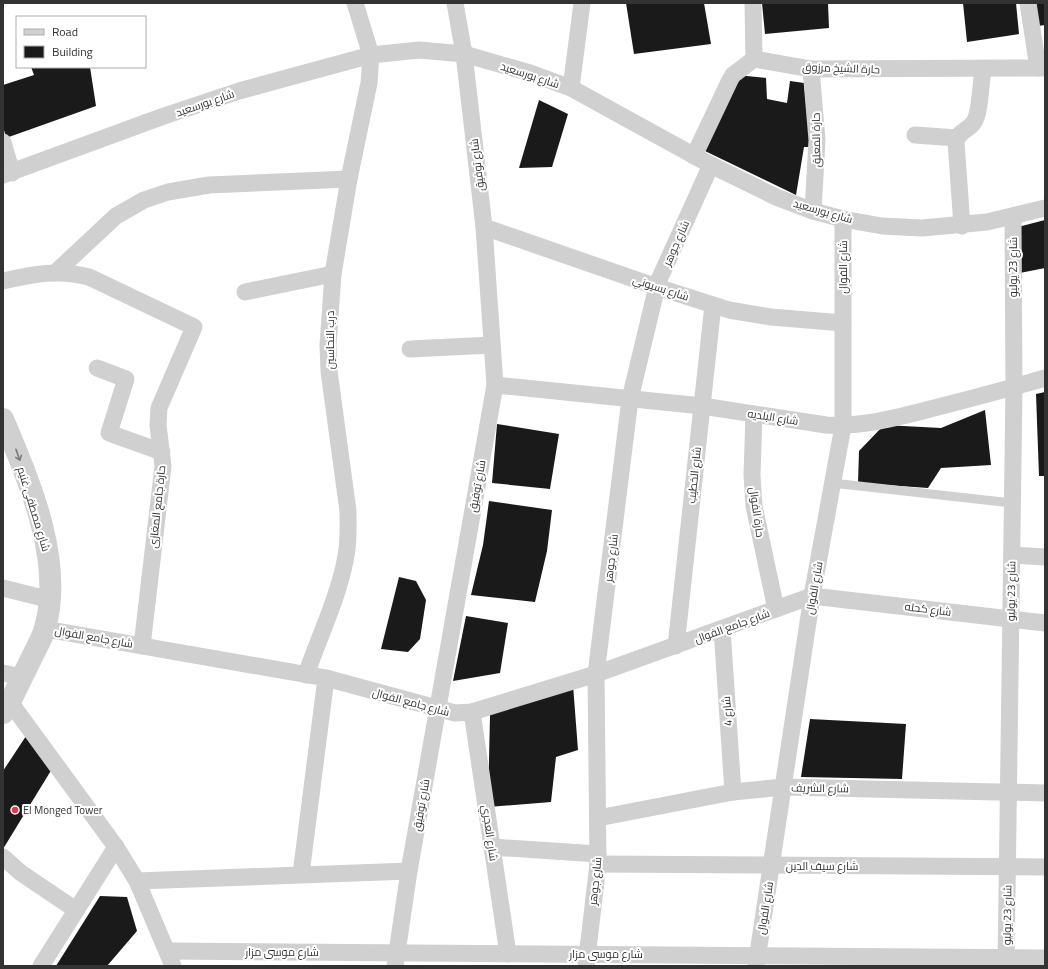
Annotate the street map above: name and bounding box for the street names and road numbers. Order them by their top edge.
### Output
street label: شارع بورسعيد [498,58,562,92]
street label: حارة الشيخ مرزوق [802,59,880,77]
street label: شارع بورسعيد [173,85,237,121]
street label: حارة المعلق [808,113,824,167]
street label: شارع توفيق [466,138,488,192]
street label: شارع بورسعيد [791,195,855,227]
street label: شارع جوهر [658,218,693,269]
street label: شارع 23 يوليو [1005,237,1021,297]
street label: شارع الفوال [835,240,851,294]
street label: شارع بسيوني [630,271,691,306]
street label: درب النحاسين [322,311,338,369]
street label: شارع البلديه [746,405,800,429]
street label: شارع الخطيب [683,446,705,504]
street label: شارع توفيق [465,459,489,513]
street label: شارع مصطفى غنيم [14,465,54,553]
street label: حارة جامع المغازى [145,465,169,549]
street label: حارة الفوال [746,486,768,538]
street label: شارع جوهر [600,533,622,584]
street label: شارع الفوال [801,560,827,616]
street label: شارع 23 يوليو [1002,561,1020,621]
street label: شارع كحله [904,598,952,620]
street label: شارع جامع الفوال [692,605,772,647]
street label: شارع جامع الفوال [54,622,134,652]
street label: شارع جامع الفوال [371,684,451,720]
street label: شارع 4 [718,696,736,726]
street label: شارع توفيق [409,778,433,832]
street label: شارع الشريف [791,779,849,797]
street label: شارع العجري [477,804,502,862]
street label: شارع جوهر [584,856,605,907]
street label: شارع سيف الدين [786,858,858,874]
street label: شارع الفوال [753,880,777,936]
street label: شارع 23 يوليو [998,885,1016,945]
street label: شارع موسى مزار [244,944,319,960]
street label: شارع موسى مزار [568,946,643,962]

